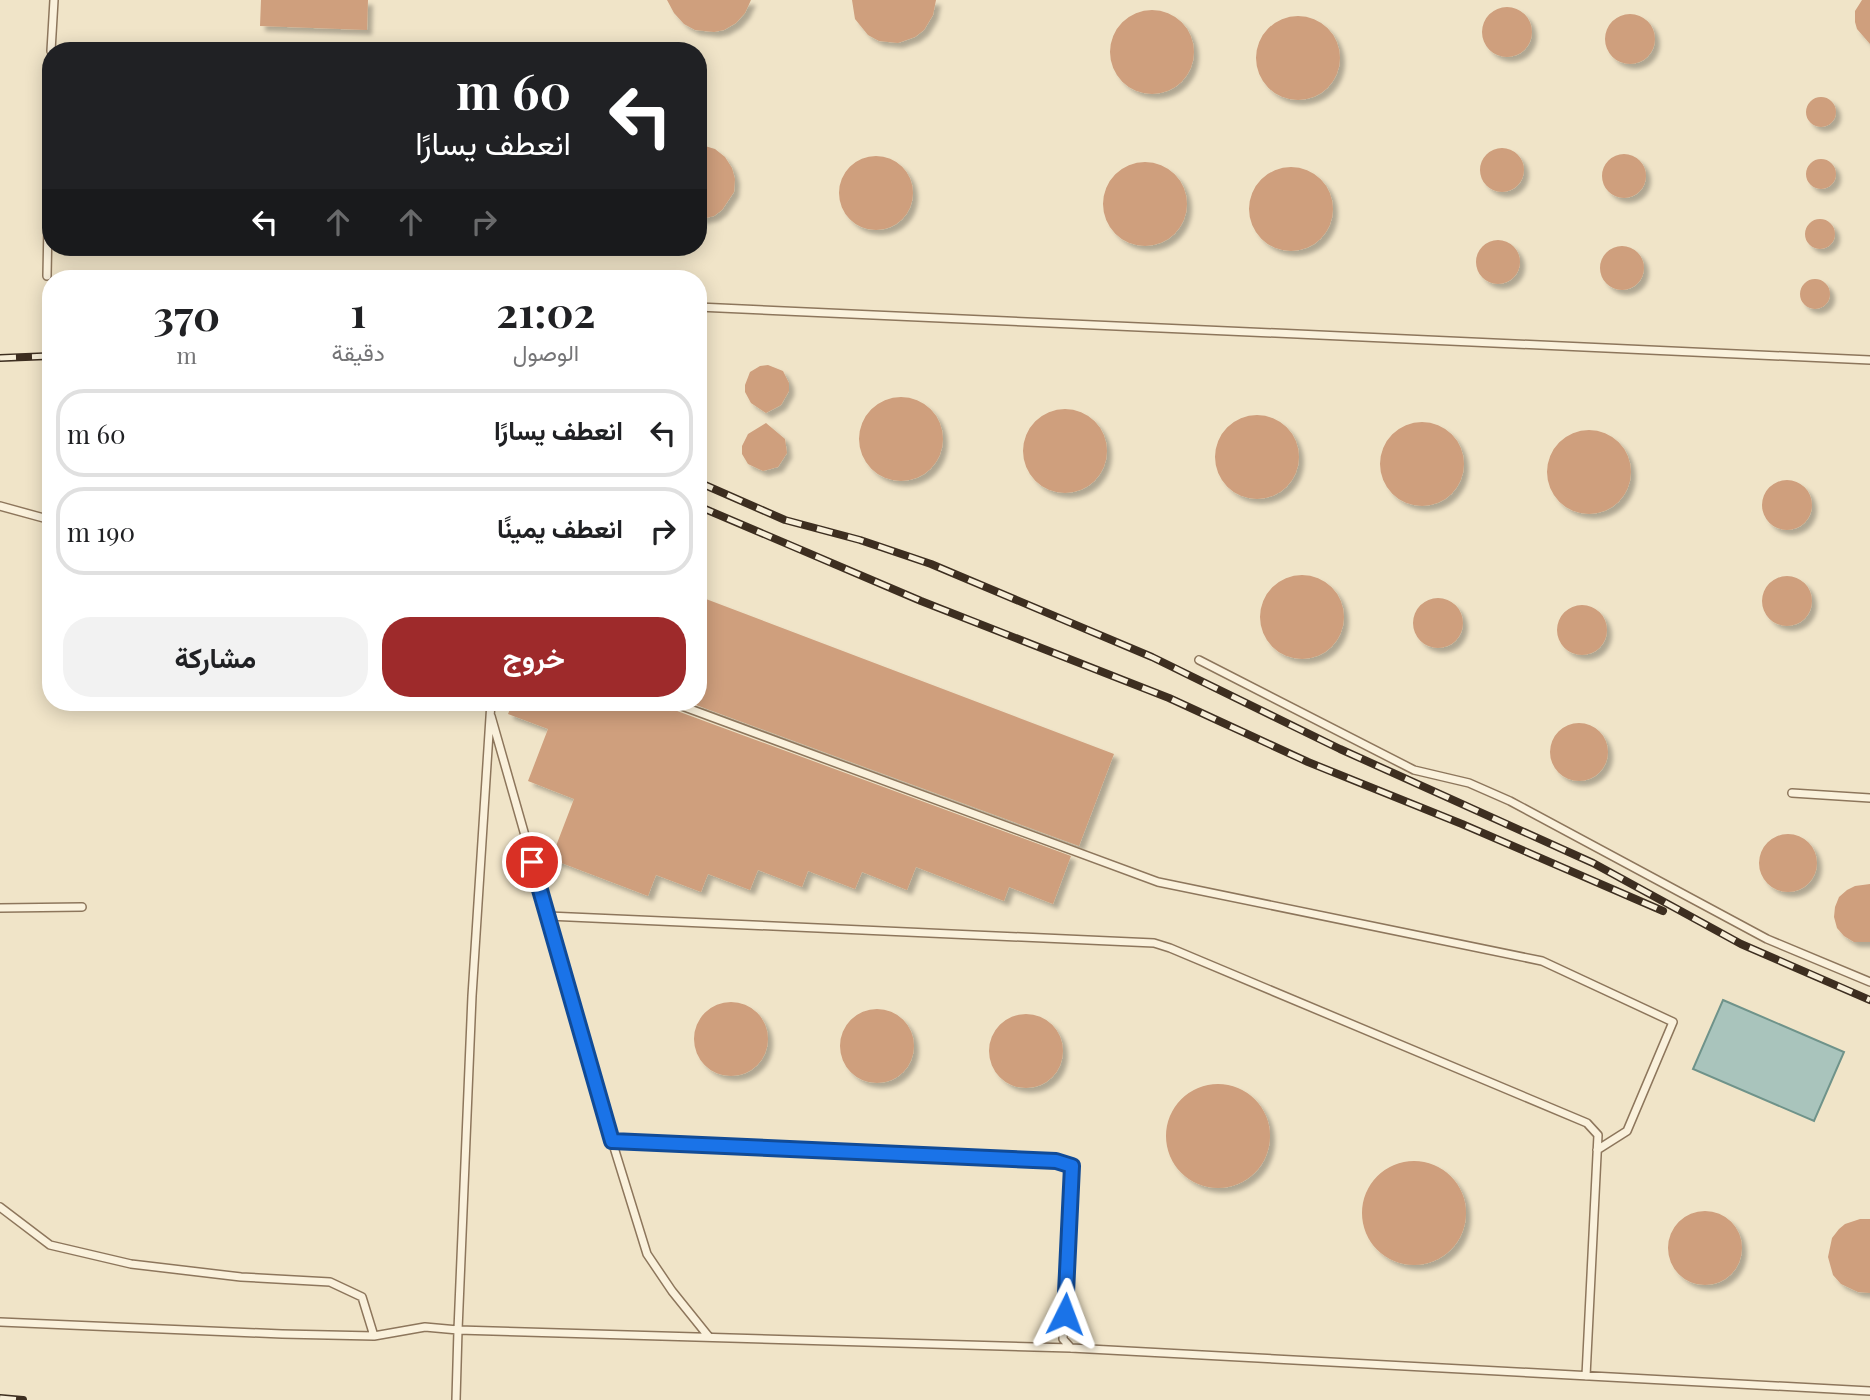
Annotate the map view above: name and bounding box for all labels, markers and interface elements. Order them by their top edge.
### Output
text: 60 m [456,57,571,122]
icon: left [595,70,686,161]
text: انعطف يسارًا [415,120,571,163]
icon: left [246,203,284,241]
icon: ahead [319,203,357,241]
icon: ahead [392,203,430,241]
icon: right [465,203,503,241]
text: 1 [350,283,366,339]
text: 21:02 [496,283,596,339]
text: 370 [153,286,220,342]
text: دقيقة [332,336,385,367]
text: الوصول [513,336,579,367]
text: m [177,339,197,370]
text: انعطف يسارًا [494,412,623,447]
icon: left [644,414,682,452]
text: 60 m [67,416,126,451]
text: انعطف يمينًا [497,510,623,545]
icon: right [644,512,682,550]
text: 190 m [67,514,135,549]
button: مشاركة [63,617,368,697]
button: خروج [382,617,686,697]
pin [502,832,562,892]
icon: arrive [513,843,551,881]
position arrow [1028,1277,1102,1351]

